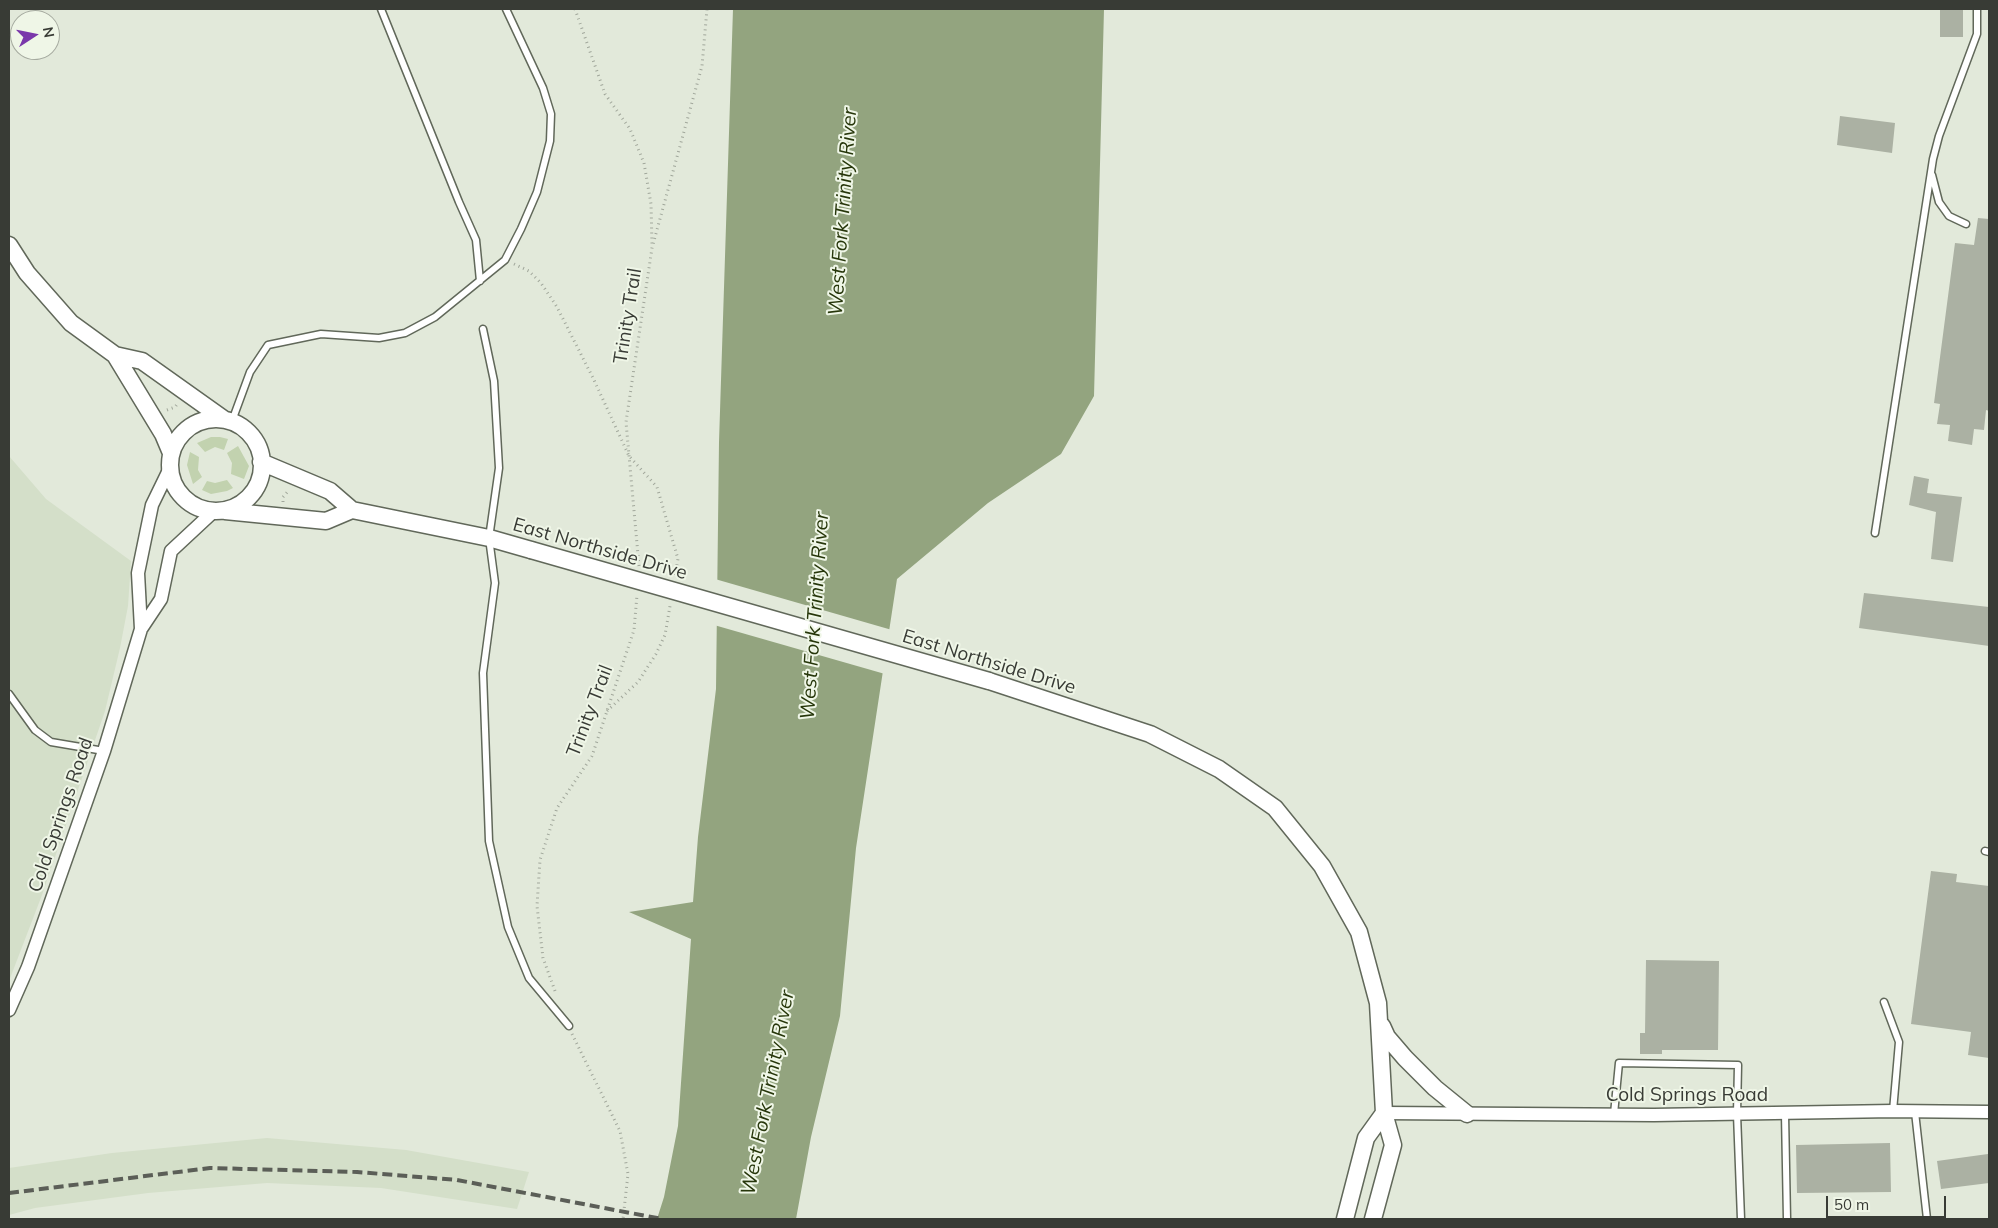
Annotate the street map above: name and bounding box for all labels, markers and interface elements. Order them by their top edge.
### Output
north arrow [10,10,60,60]
text: N [39,25,59,39]
water label: West Fork Trinity River [824,107,862,317]
street label: Trinity Trail [609,267,647,365]
water label: West Fork Trinity River [796,511,834,721]
street label: East Northside Drive [510,513,690,585]
street label: East Northside Drive [900,625,1078,699]
street label: Trinity Trail [562,662,618,760]
street label: Cold Springs Road [24,735,98,895]
water label: West Fork Trinity River [736,988,800,1198]
street label: Cold Springs Road [1606,1084,1768,1106]
scale bar [1828,1186,1948,1218]
text: 50 m [1834,1195,1869,1214]

